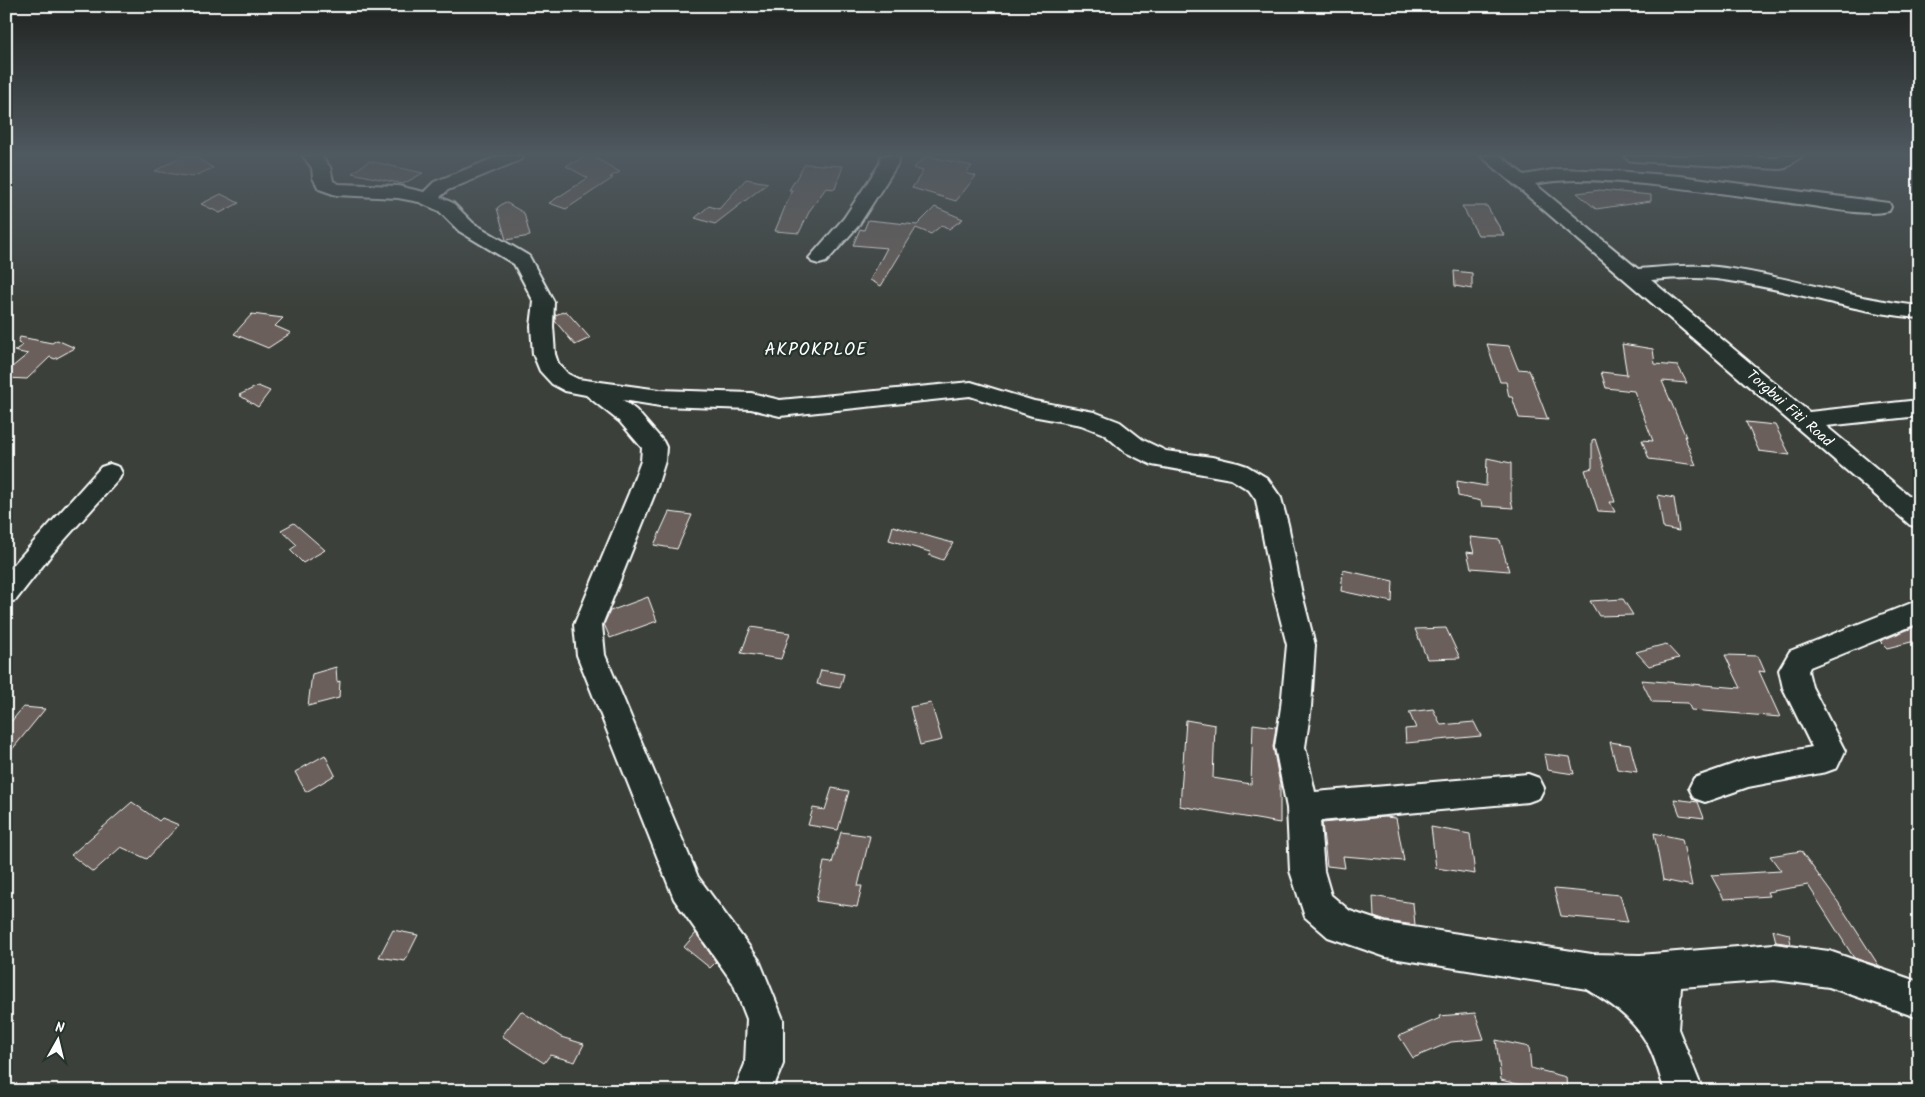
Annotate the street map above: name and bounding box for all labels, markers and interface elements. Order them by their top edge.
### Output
district label: AKPOKPLOE [764,336,868,365]
street label: Torgbui Fiti Road [1741,364,1839,454]
north arrow [32,1014,82,1064]
text: N [54,1017,66,1040]

